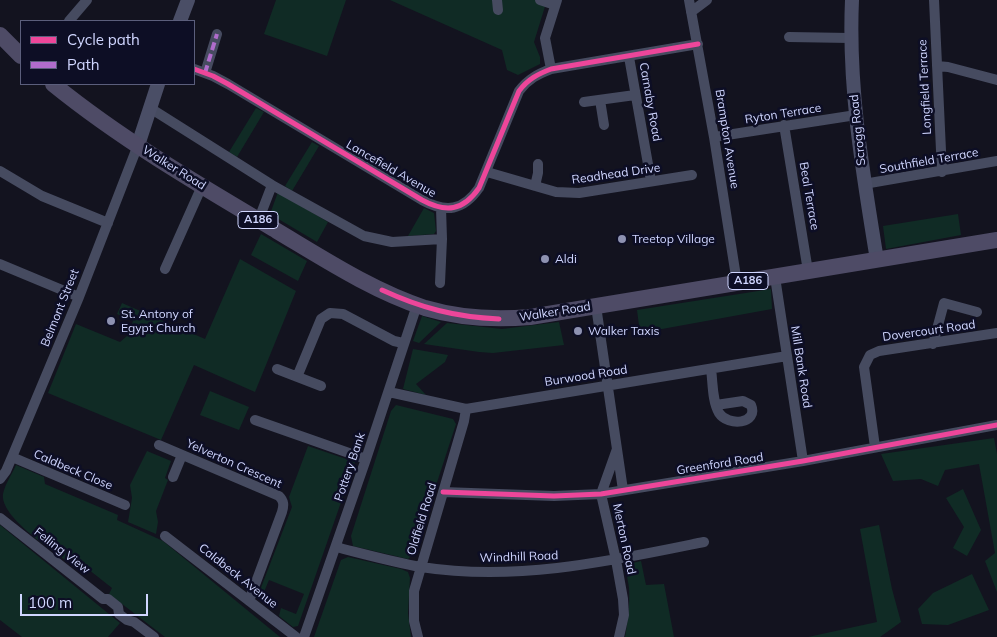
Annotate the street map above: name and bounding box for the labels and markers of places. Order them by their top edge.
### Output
place label: Treetop Village [632,232,715,246]
marker: Treetop Village [616,233,628,245]
place label: Aldi [555,252,577,266]
marker: Aldi [539,253,551,265]
place label: St. Antony of Egypt Church [121,307,196,335]
marker: St. Antony of Egypt Church [105,315,117,327]
place label: Walker Taxis [588,324,660,338]
marker: Walker Taxis [572,325,584,337]

